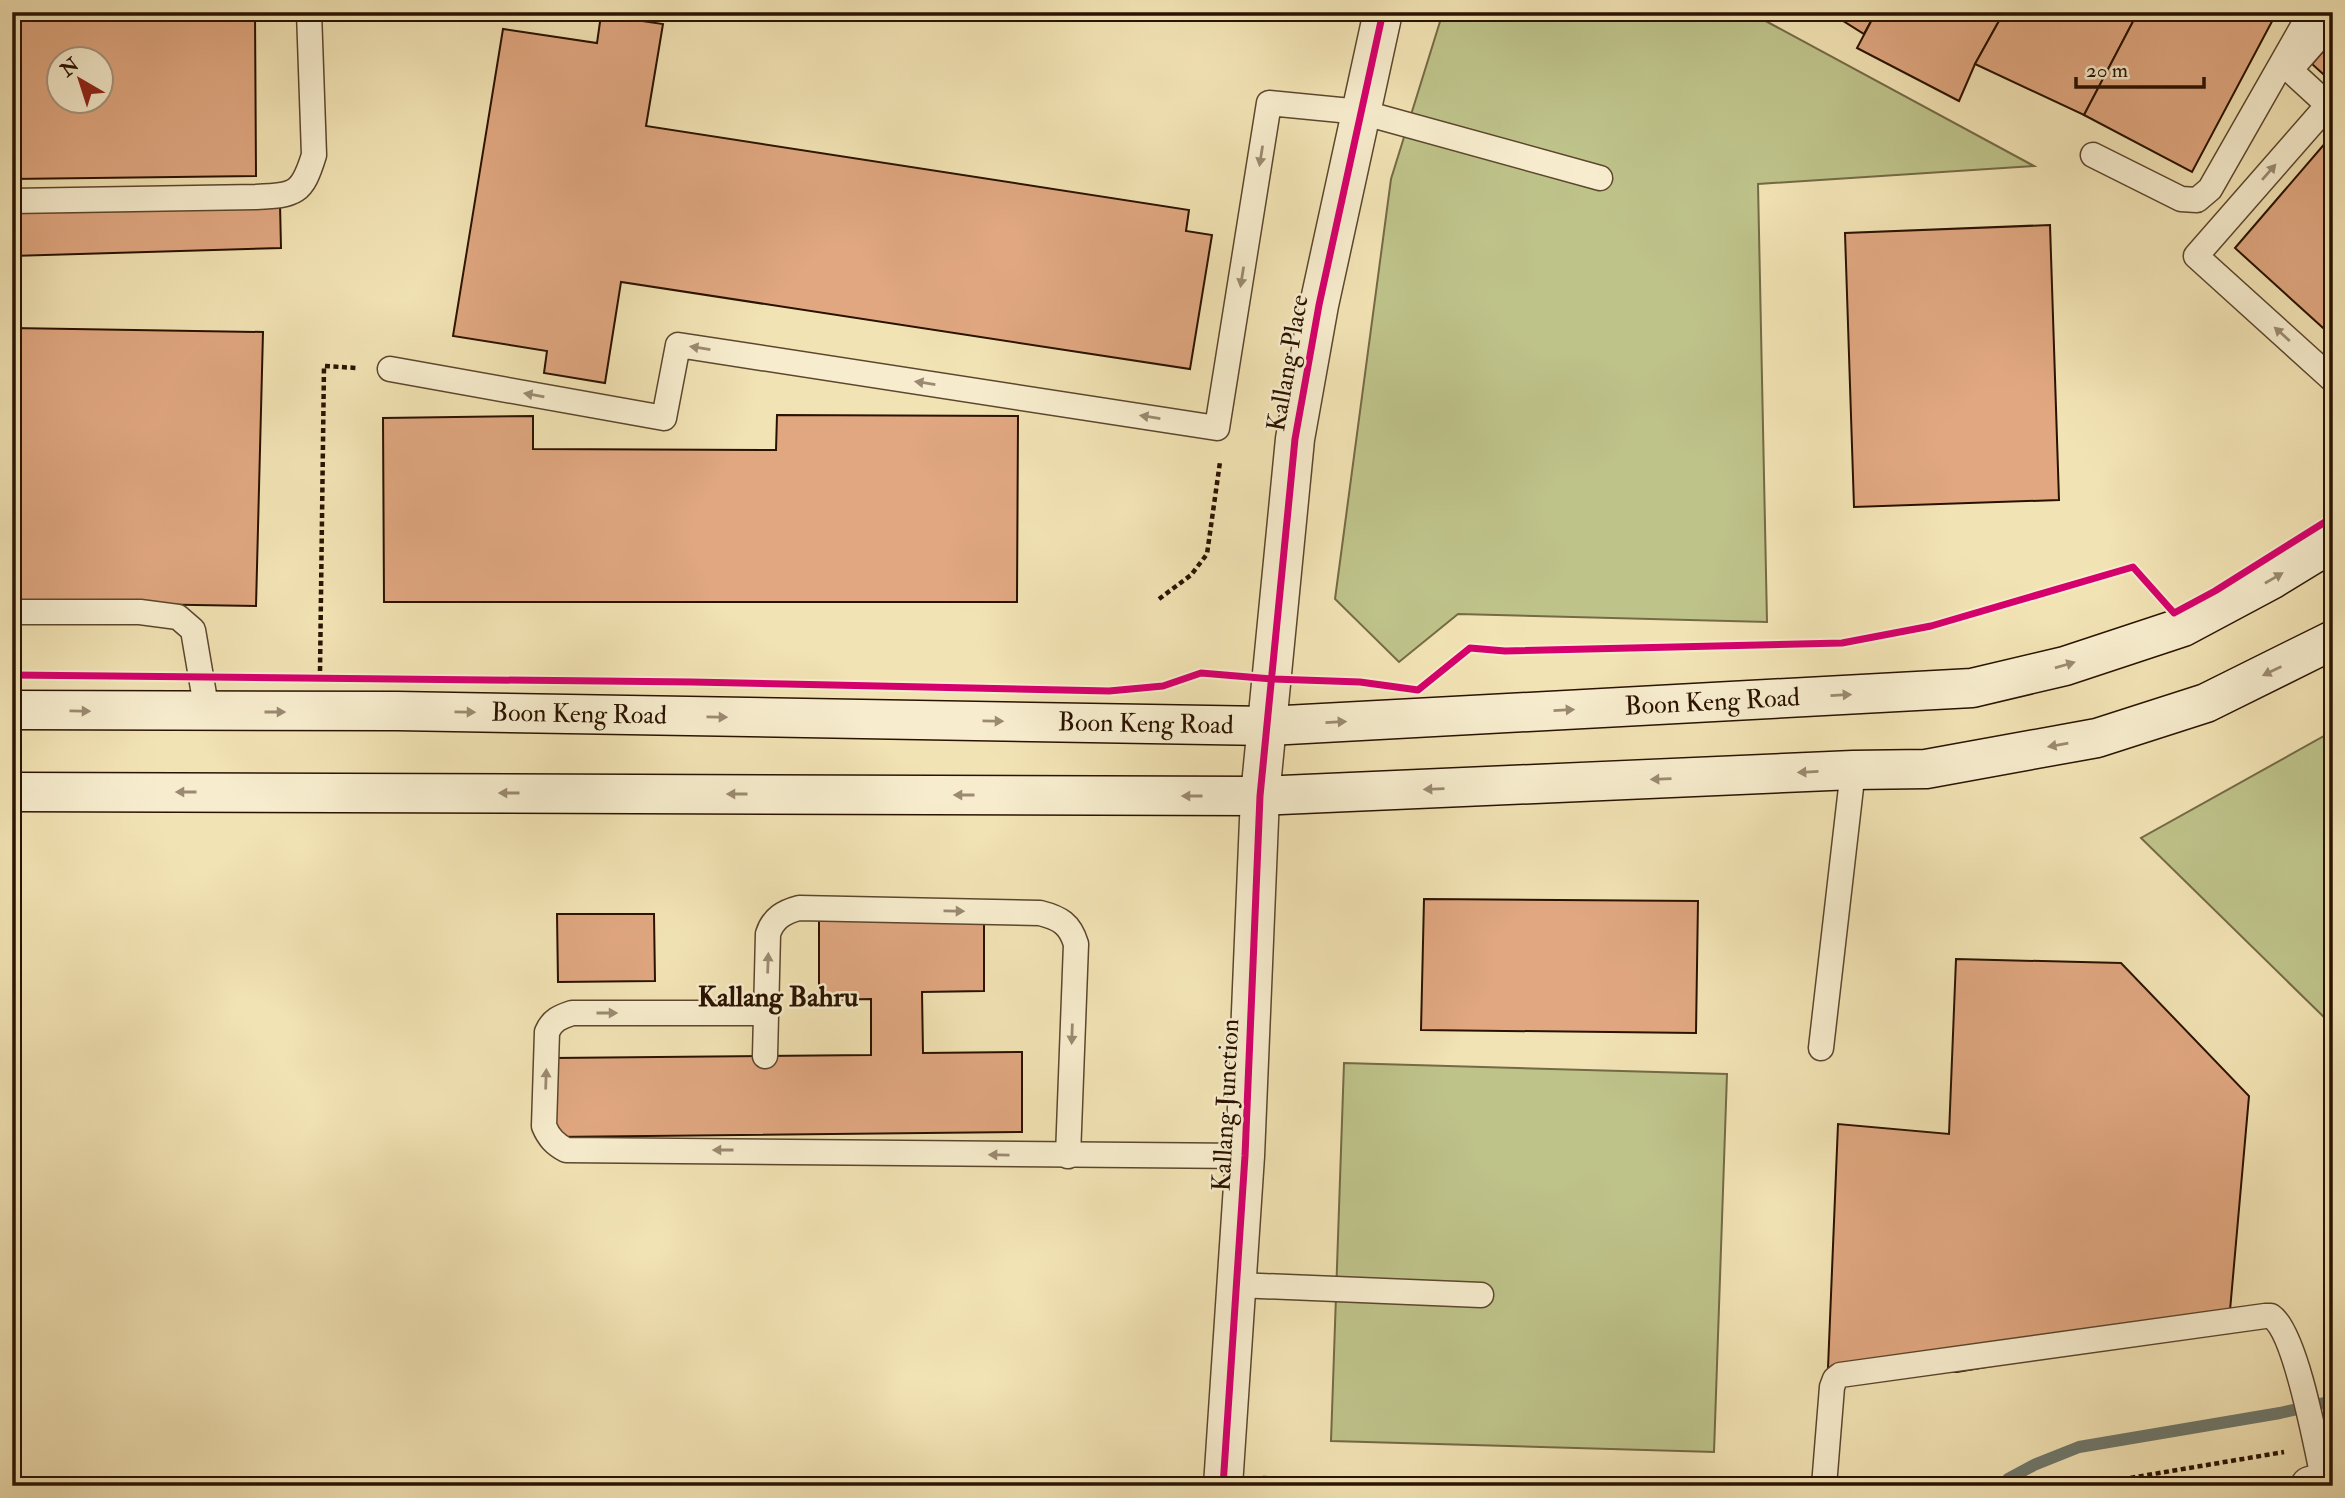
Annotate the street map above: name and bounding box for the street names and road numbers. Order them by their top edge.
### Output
street label: Kallang Place [1260,292,1316,434]
street label: Boon Keng Road [1624,681,1801,723]
street label: Boon Keng Road [491,697,667,732]
street label: Boon Keng Road [1058,706,1234,741]
street label: Kallang Junction [1205,1018,1247,1192]

